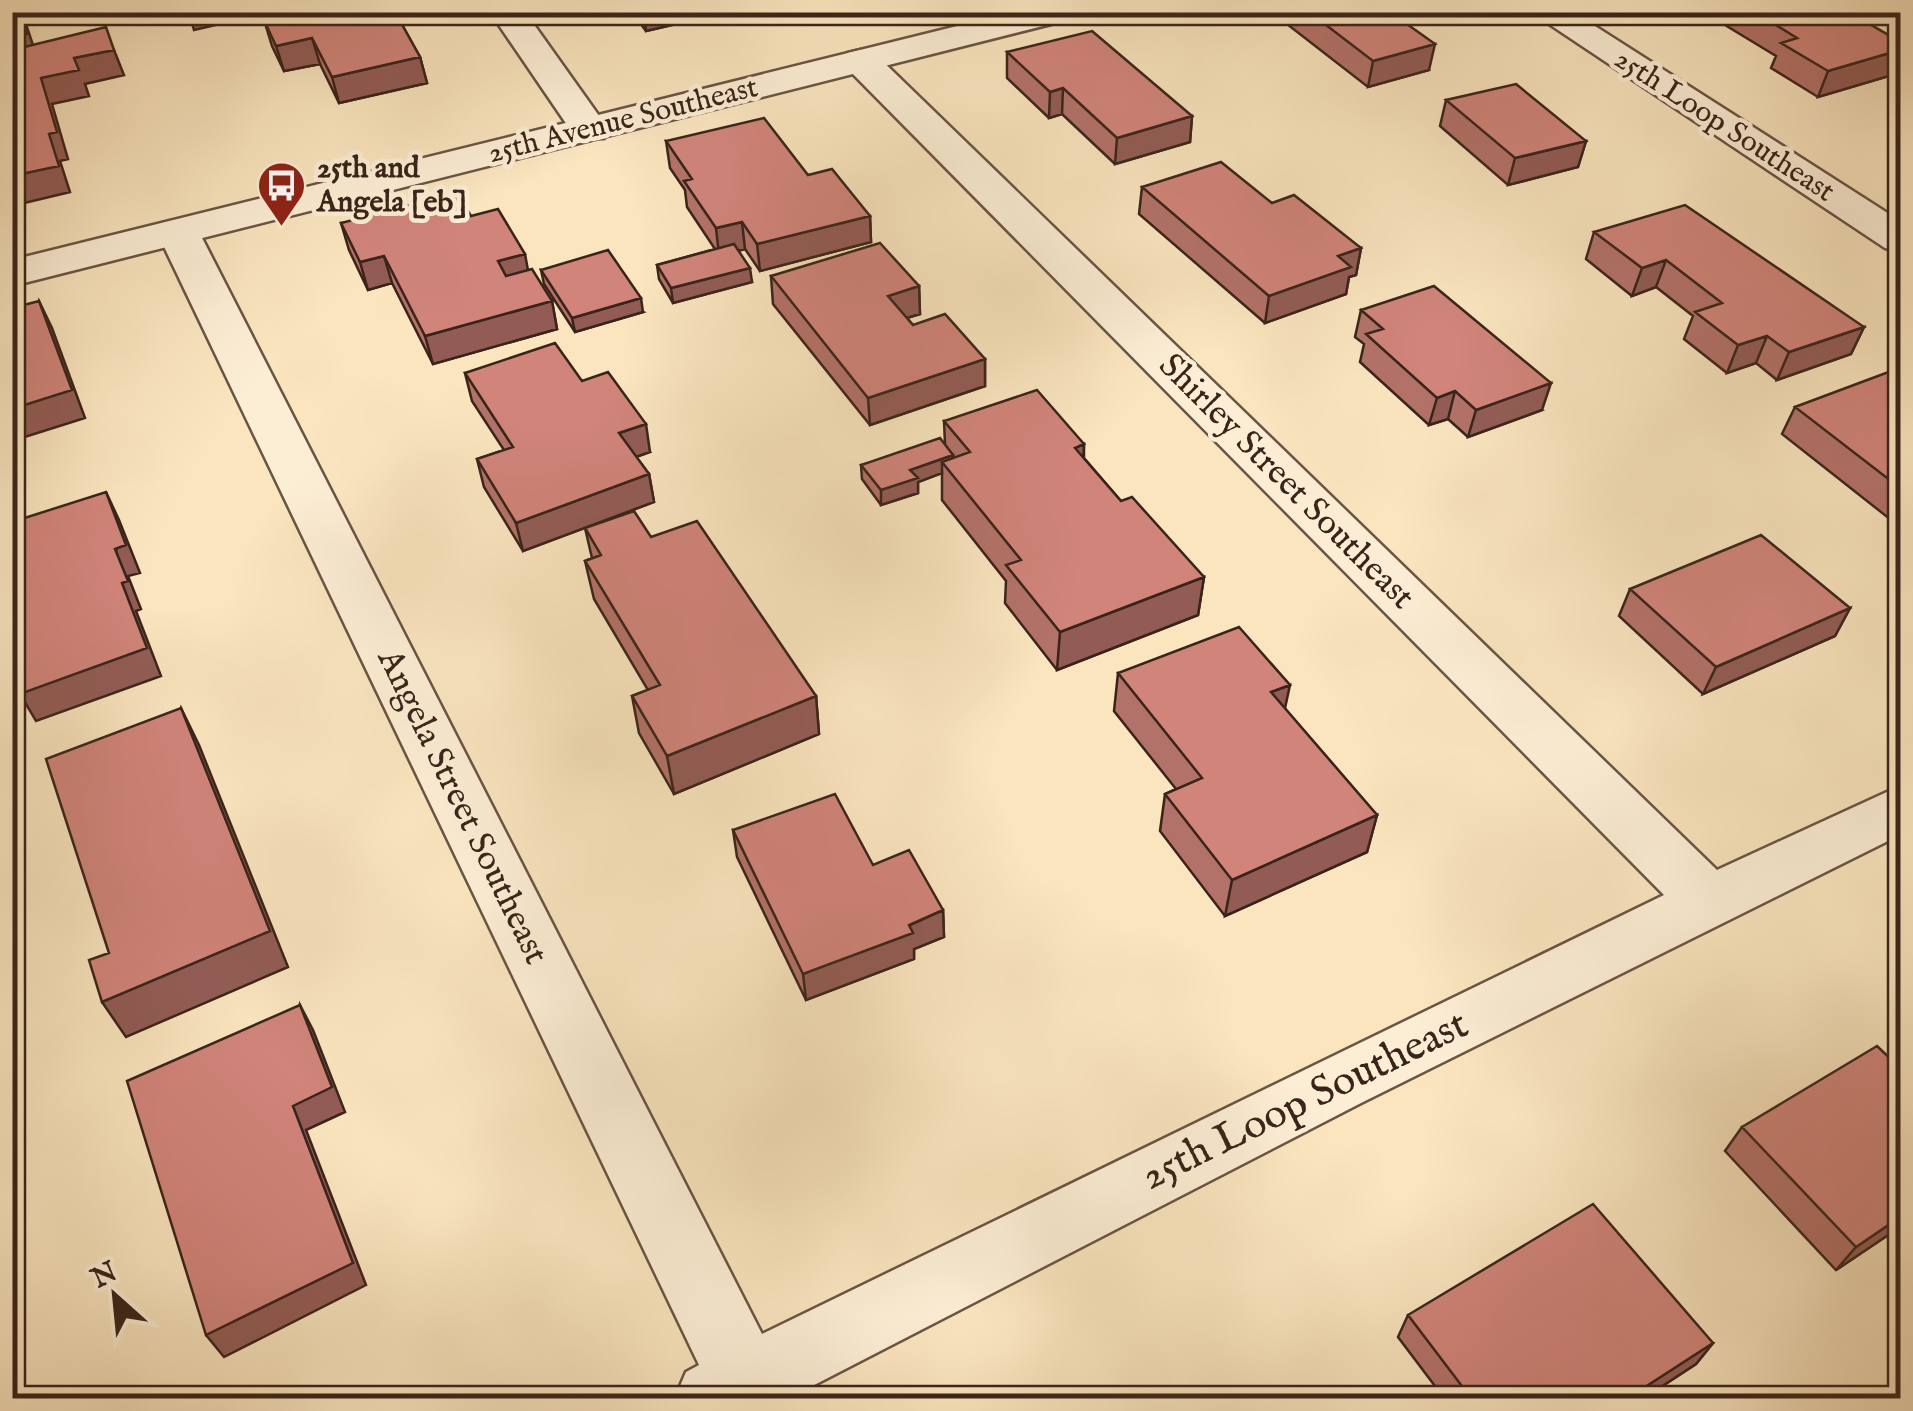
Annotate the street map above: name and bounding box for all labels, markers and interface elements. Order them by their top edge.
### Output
street label: 25th Loop Southeast [1607,41,1841,211]
street label: 25th Avenue Southeast [484,69,762,173]
place label: 25th and Angela [eb] [316,150,467,222]
bus stop icon: 25th and Angela [eb] [256,160,308,228]
street label: Shirley Street Southeast [1148,344,1424,620]
street label: Angela Street Southeast [366,641,558,972]
street label: 25th Loop Southeast [1133,999,1477,1203]
north arrow [65,1246,165,1346]
text: N [85,1255,124,1298]

